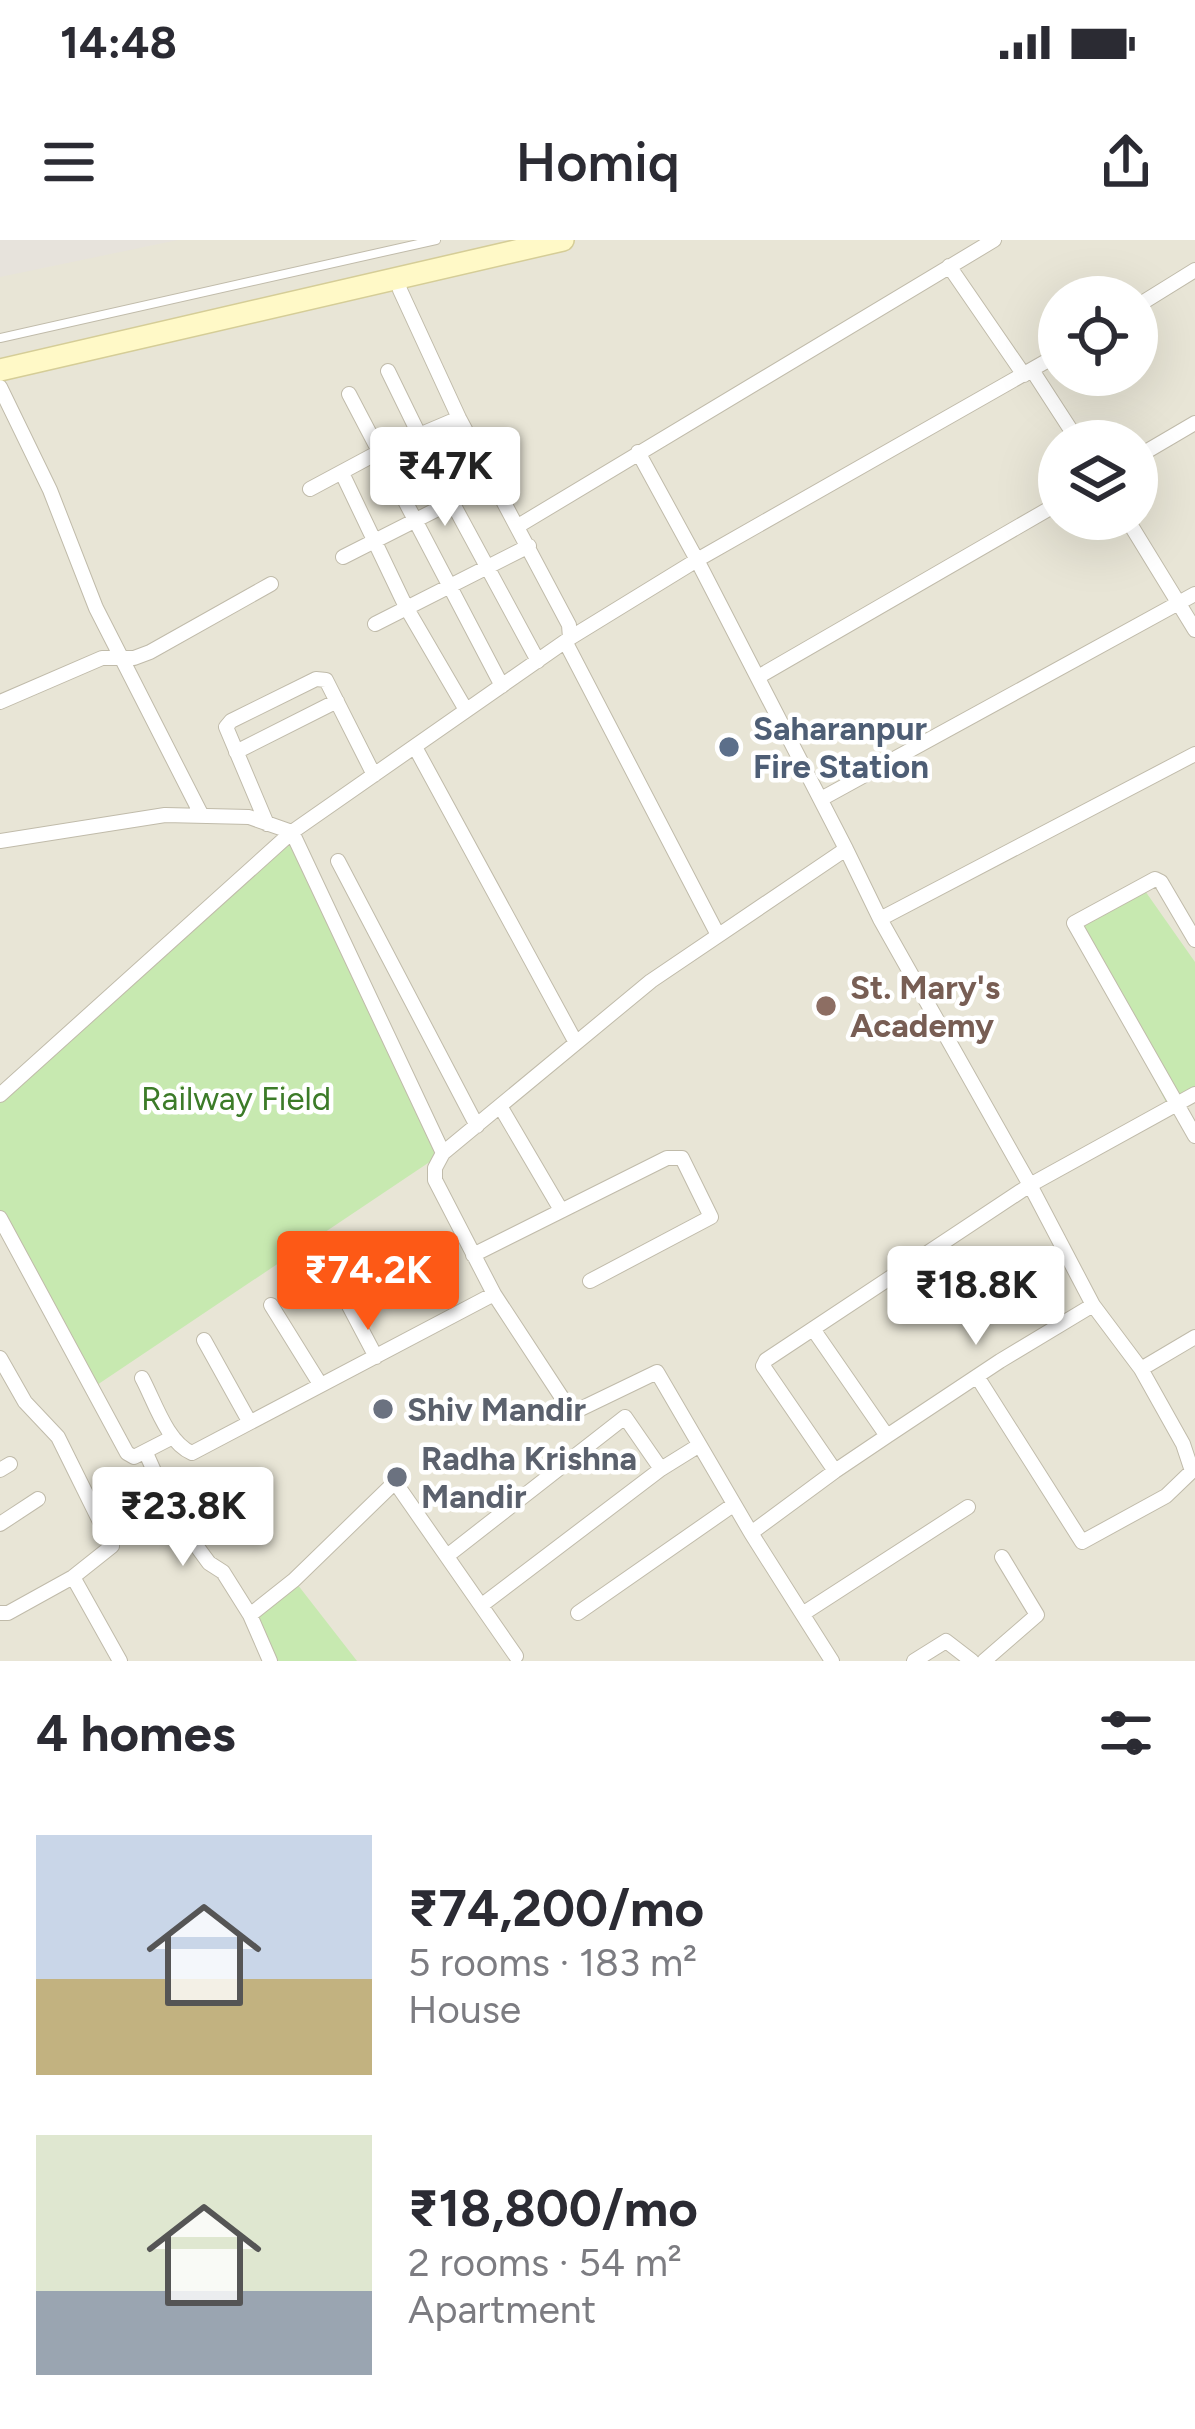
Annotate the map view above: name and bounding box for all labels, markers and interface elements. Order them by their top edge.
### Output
text: 14:48 [60,15,177,69]
icon: menu [36,129,102,195]
icon: share [1093,129,1159,195]
text: Homiq [516,130,679,195]
map controls [1038,276,1158,540]
button: locate [1038,276,1158,396]
button: layers [1038,420,1158,540]
pin: ₹47K [374,427,516,529]
text: ₹47K [397,442,493,489]
place label: Saharanpur Fire Station [753,709,929,786]
marker: Saharanpur Fire Station [716,734,742,760]
place label: St. Mary's Academy [850,968,1000,1045]
marker: St. Mary's Academy [813,993,839,1019]
park label: Railway Field [141,1079,331,1118]
pin: ₹74.2K [270,1231,466,1333]
text: ₹74.2K [304,1246,432,1293]
pin: ₹18.8K [878,1246,1074,1348]
text: ₹18.8K [914,1261,1038,1308]
place label: Shiv Mandir [407,1390,587,1429]
marker: Shiv Mandir [370,1396,396,1422]
place label: Radha Krishna Mandir [421,1439,637,1516]
marker: Radha Krishna Mandir [384,1464,410,1490]
pin: ₹23.8K [85,1467,281,1569]
text: ₹23.8K [119,1482,247,1529]
icon: filters [1093,1700,1159,1766]
text: 4 homes [36,1703,236,1764]
text: ₹74,200/mo [408,1878,704,1939]
icon: home [132,1883,276,2027]
text: 5 rooms · 183 m² [408,1939,697,1986]
text: House [408,1986,521,2033]
text: ₹18,800/mo [408,2178,698,2239]
icon: home [132,2183,276,2327]
text: 2 rooms · 54 m² [408,2239,682,2286]
text: Apartment [408,2286,596,2333]

